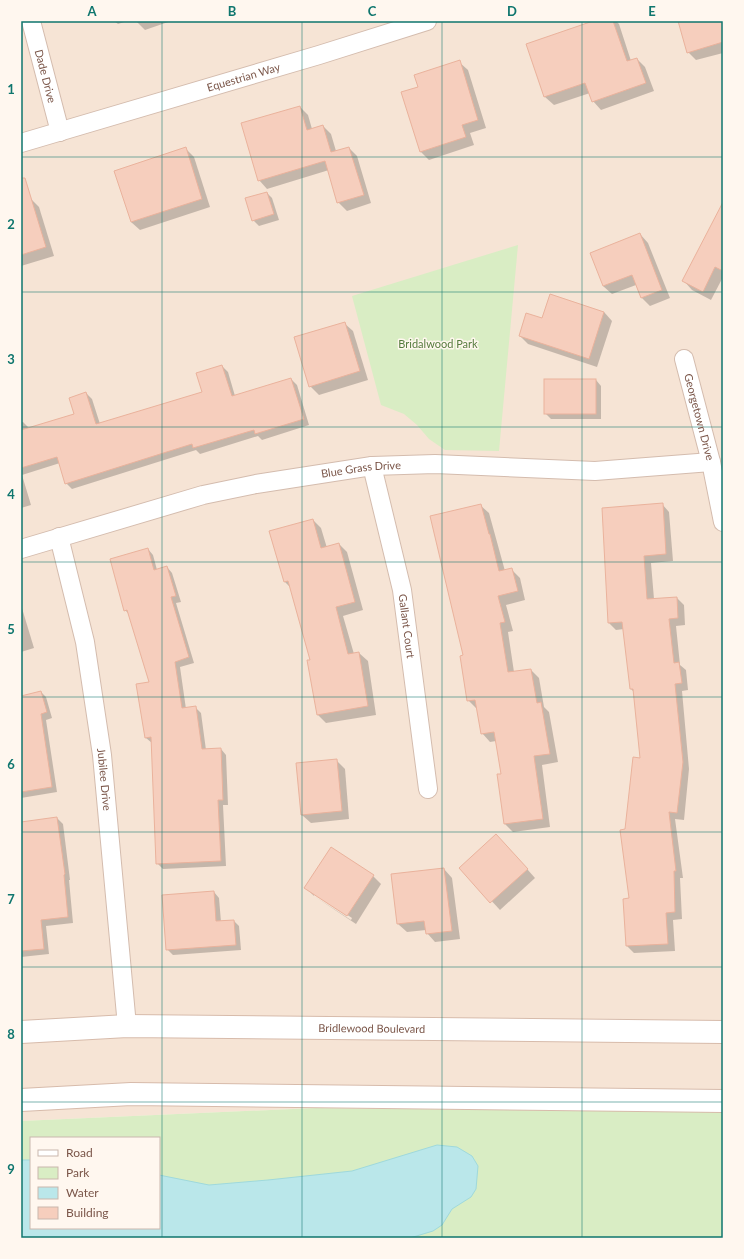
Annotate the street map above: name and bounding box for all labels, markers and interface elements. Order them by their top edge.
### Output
text: A [86,3,97,19]
text: B [228,3,237,19]
text: C [368,3,377,19]
text: D [507,3,517,19]
text: E [648,3,656,19]
street label: Dade Drive [33,48,59,104]
street label: Equestrian Way [205,60,282,94]
text: 1 [7,81,15,97]
text: 2 [7,216,15,232]
park label: Bridalwood Park [398,337,478,350]
text: 3 [7,351,15,367]
street label: Georgetown Drive [682,372,717,462]
street label: Blue Grass Drive [320,458,401,480]
text: 4 [7,486,15,502]
street label: Gallant Court [397,593,418,659]
text: 5 [7,621,15,637]
street label: Jubilee Drive [95,747,114,811]
text: 6 [7,756,15,772]
text: 7 [7,891,15,907]
street label: Bridlewood Boulevard [318,1021,425,1035]
text: 8 [7,1026,15,1042]
legend [30,1137,160,1229]
text: Road [66,1145,93,1160]
text: 9 [7,1161,15,1177]
text: Park [66,1165,90,1180]
text: Water [66,1185,99,1200]
text: Building [66,1205,109,1220]

